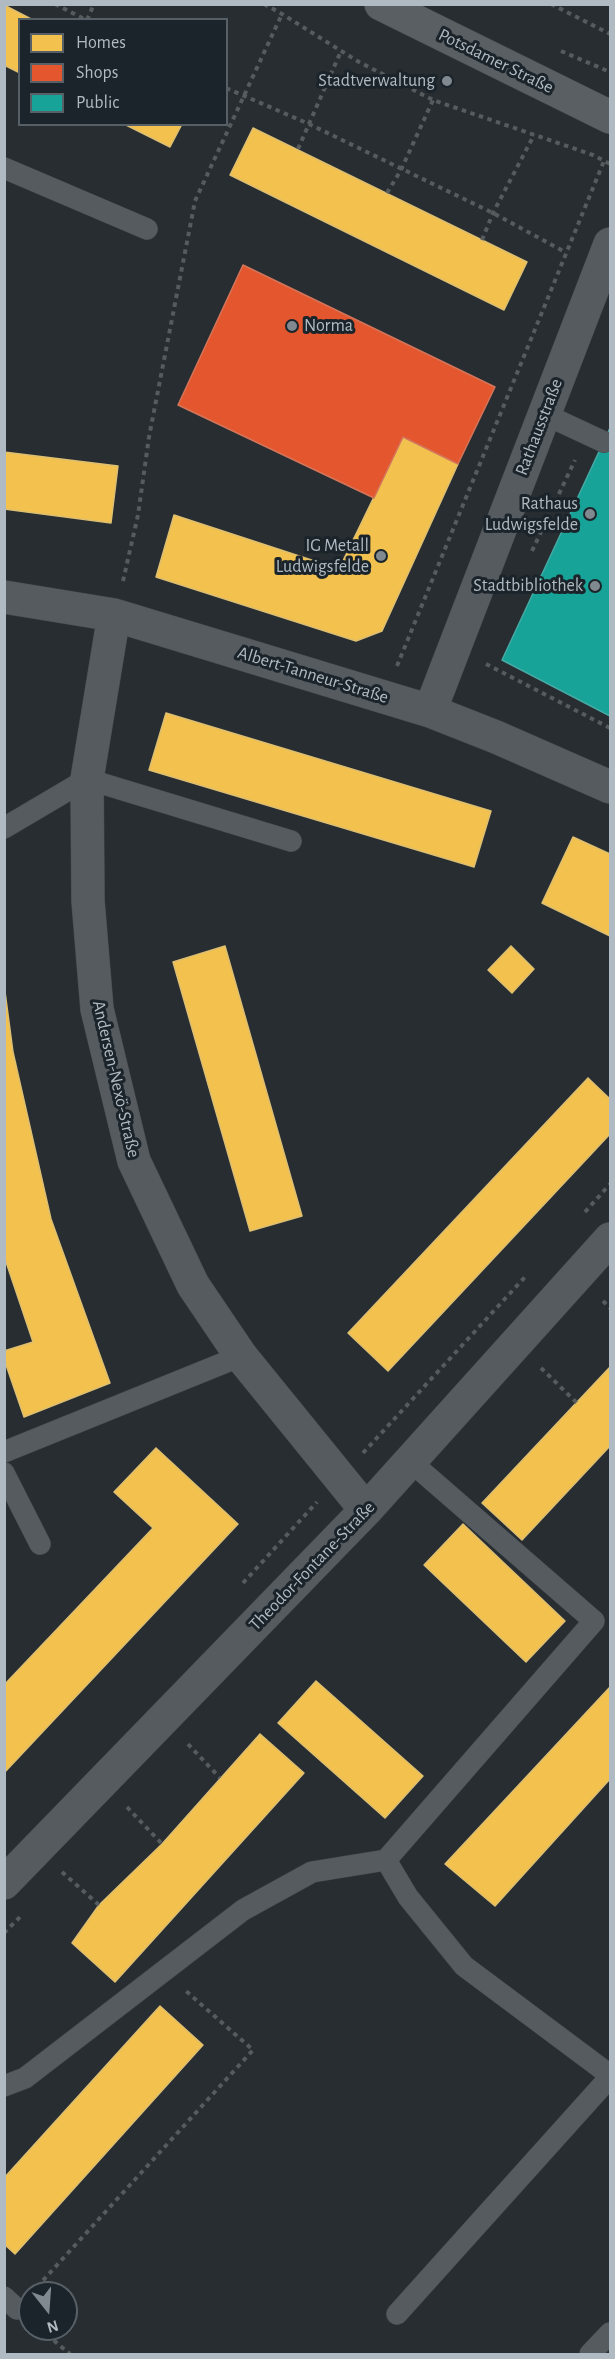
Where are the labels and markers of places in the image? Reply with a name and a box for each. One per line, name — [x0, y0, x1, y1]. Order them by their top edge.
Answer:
place label: Stadtverwaltung — [318, 70, 435, 92]
marker: Stadtverwaltung — [440, 74, 454, 88]
place label: Norma — [304, 315, 353, 337]
marker: Norma — [285, 319, 299, 333]
place label: Rathaus Ludwigsfelde — [485, 493, 578, 536]
marker: Rathaus Ludwigsfelde — [583, 507, 597, 521]
place label: IG Metall Ludwigsfelde — [276, 535, 369, 578]
marker: IG Metall Ludwigsfelde — [374, 549, 388, 563]
place label: Stadtbibliothek — [473, 575, 583, 597]
marker: Stadtbibliothek — [588, 579, 602, 593]

